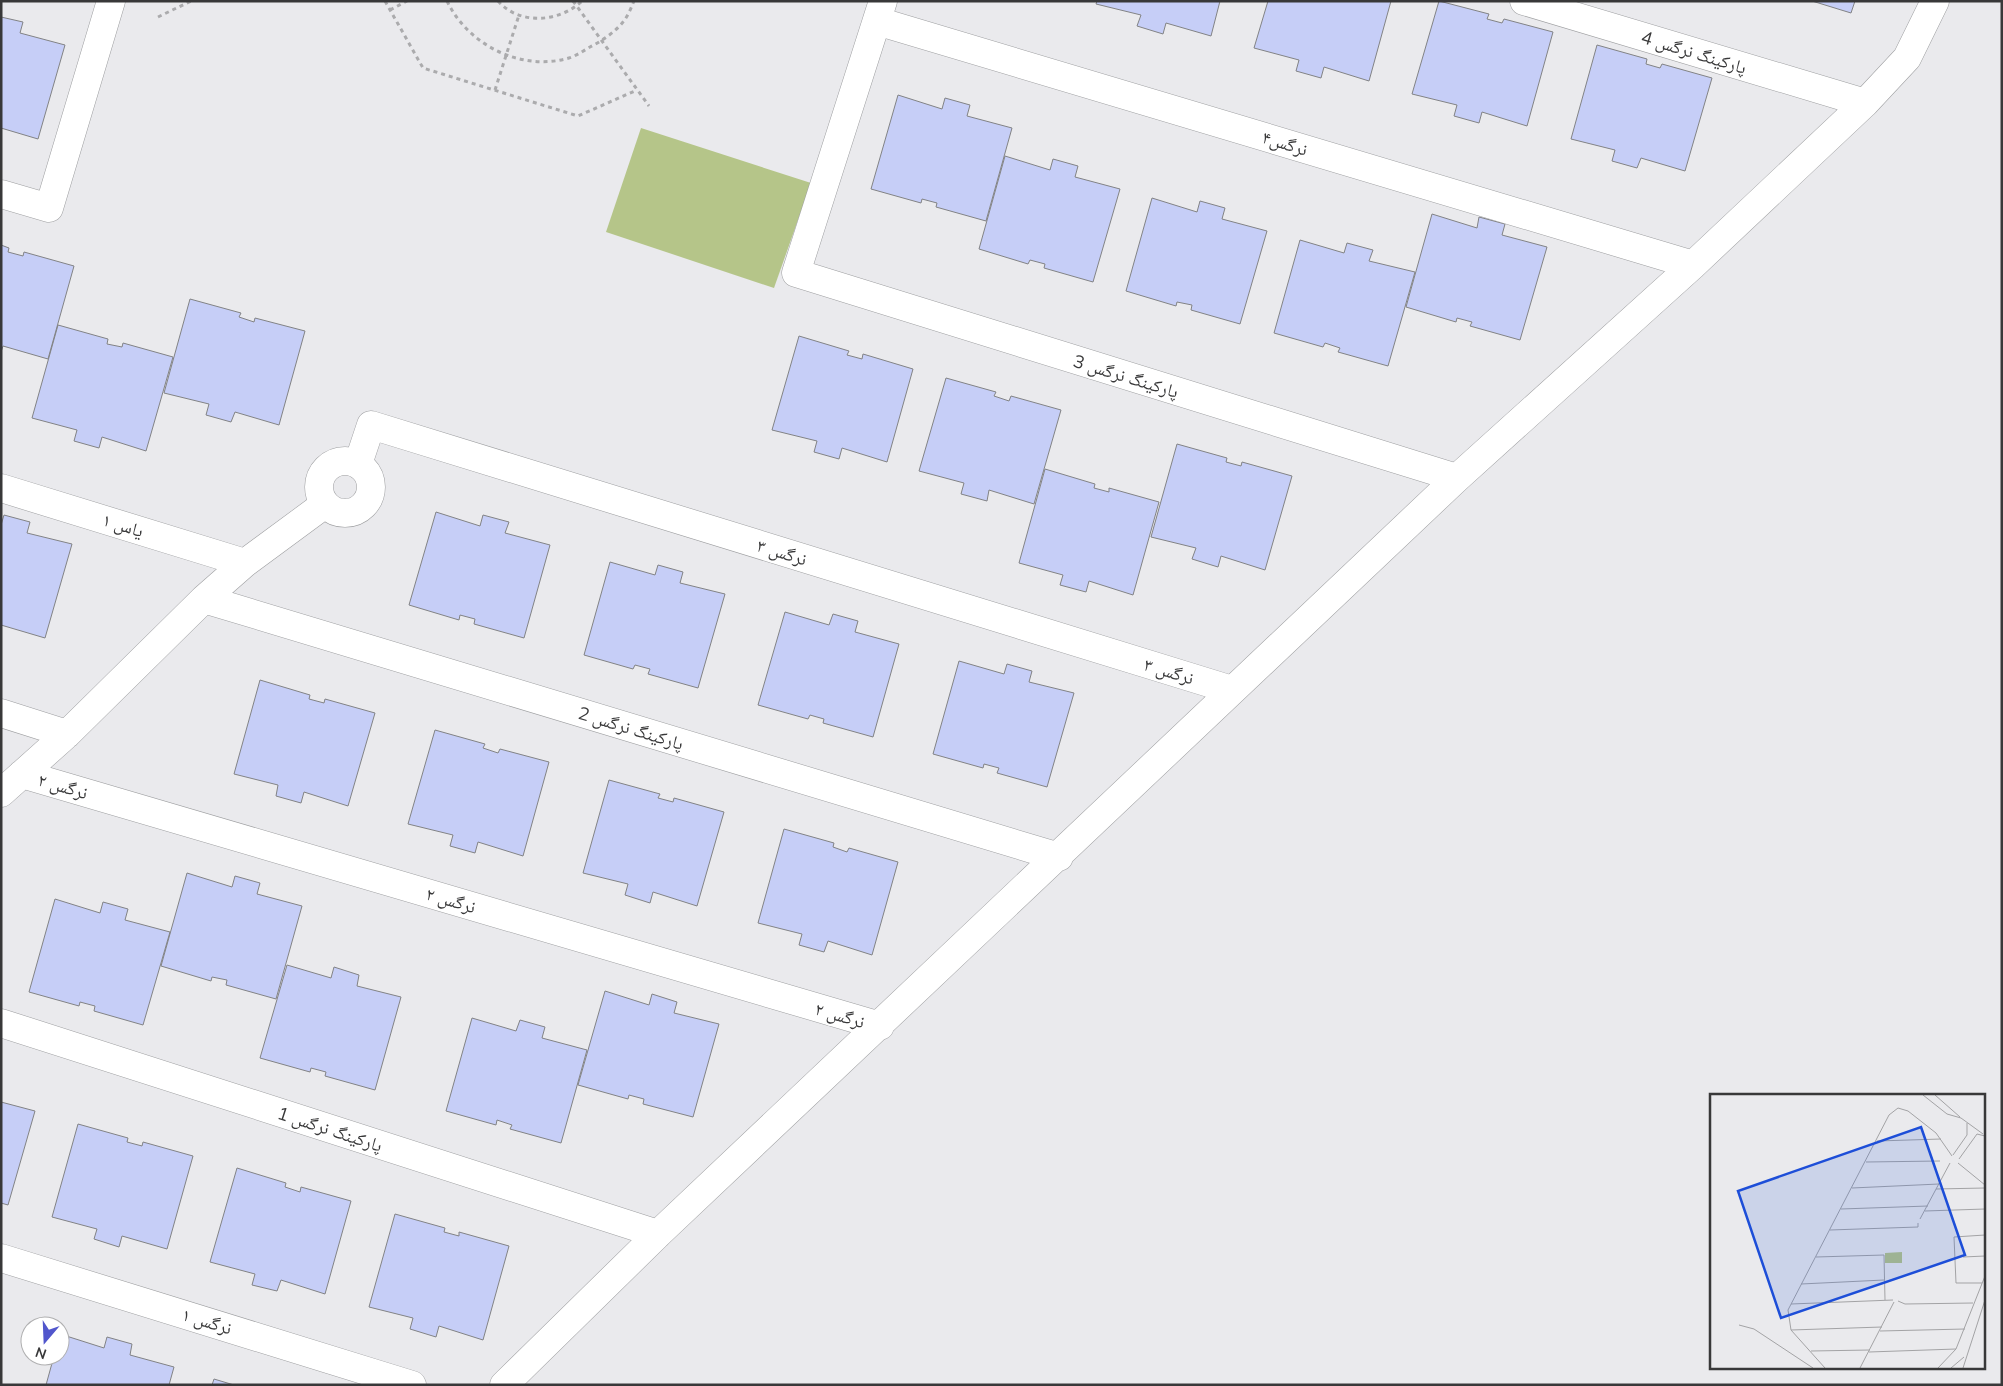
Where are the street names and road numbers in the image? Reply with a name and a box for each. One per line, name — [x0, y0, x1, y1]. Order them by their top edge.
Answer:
street label: پارکینگ نرگس 4 — [1638, 25, 1750, 79]
street label: نرگس۴ — [1260, 125, 1310, 161]
street label: پارکینگ نرگس 3 — [1070, 349, 1182, 403]
street label: یاس ۱ — [100, 508, 146, 542]
street label: نرگس ۳ — [754, 534, 810, 570]
street label: نرگس ۳ — [1141, 653, 1197, 689]
street label: پارکینگ نرگس 2 — [575, 701, 687, 755]
street label: نرگس ۲ — [35, 768, 91, 804]
street label: نرگس ۲ — [423, 882, 479, 918]
street label: نرگس ۲ — [812, 997, 868, 1033]
street label: پارکینگ نرگس 1 — [275, 1101, 385, 1157]
street label: نرگس ۱ — [179, 1303, 235, 1339]

